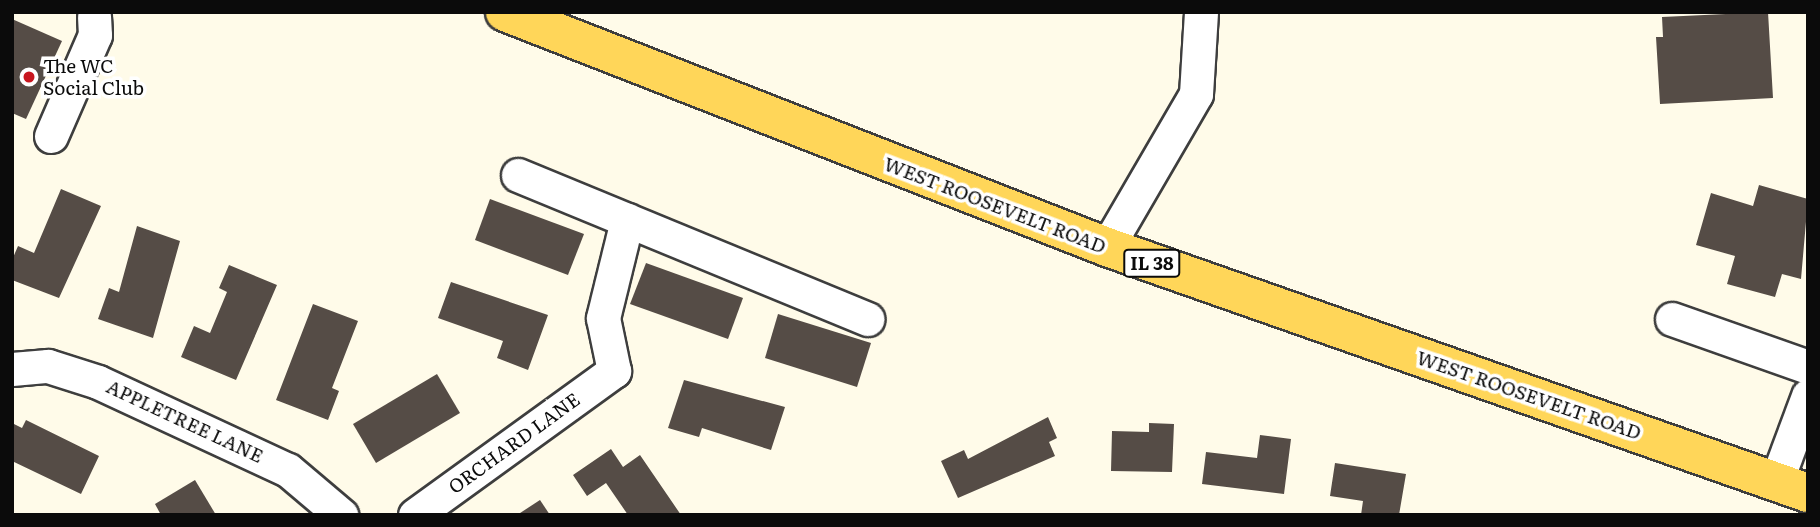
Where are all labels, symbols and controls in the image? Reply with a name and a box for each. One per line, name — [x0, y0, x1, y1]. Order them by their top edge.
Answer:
place label: The WC Social Club — [43, 55, 144, 99]
marker: The WC Social Club — [21, 69, 37, 85]
street label: WEST ROOSEVELT ROAD — [881, 152, 1109, 258]
road number: IL 38 — [1122, 248, 1182, 278]
street label: WEST ROOSEVELT ROAD — [1414, 346, 1644, 444]
street label: APPLETREE LANE — [103, 375, 267, 467]
street label: ORCHARD LANE — [444, 388, 584, 498]

